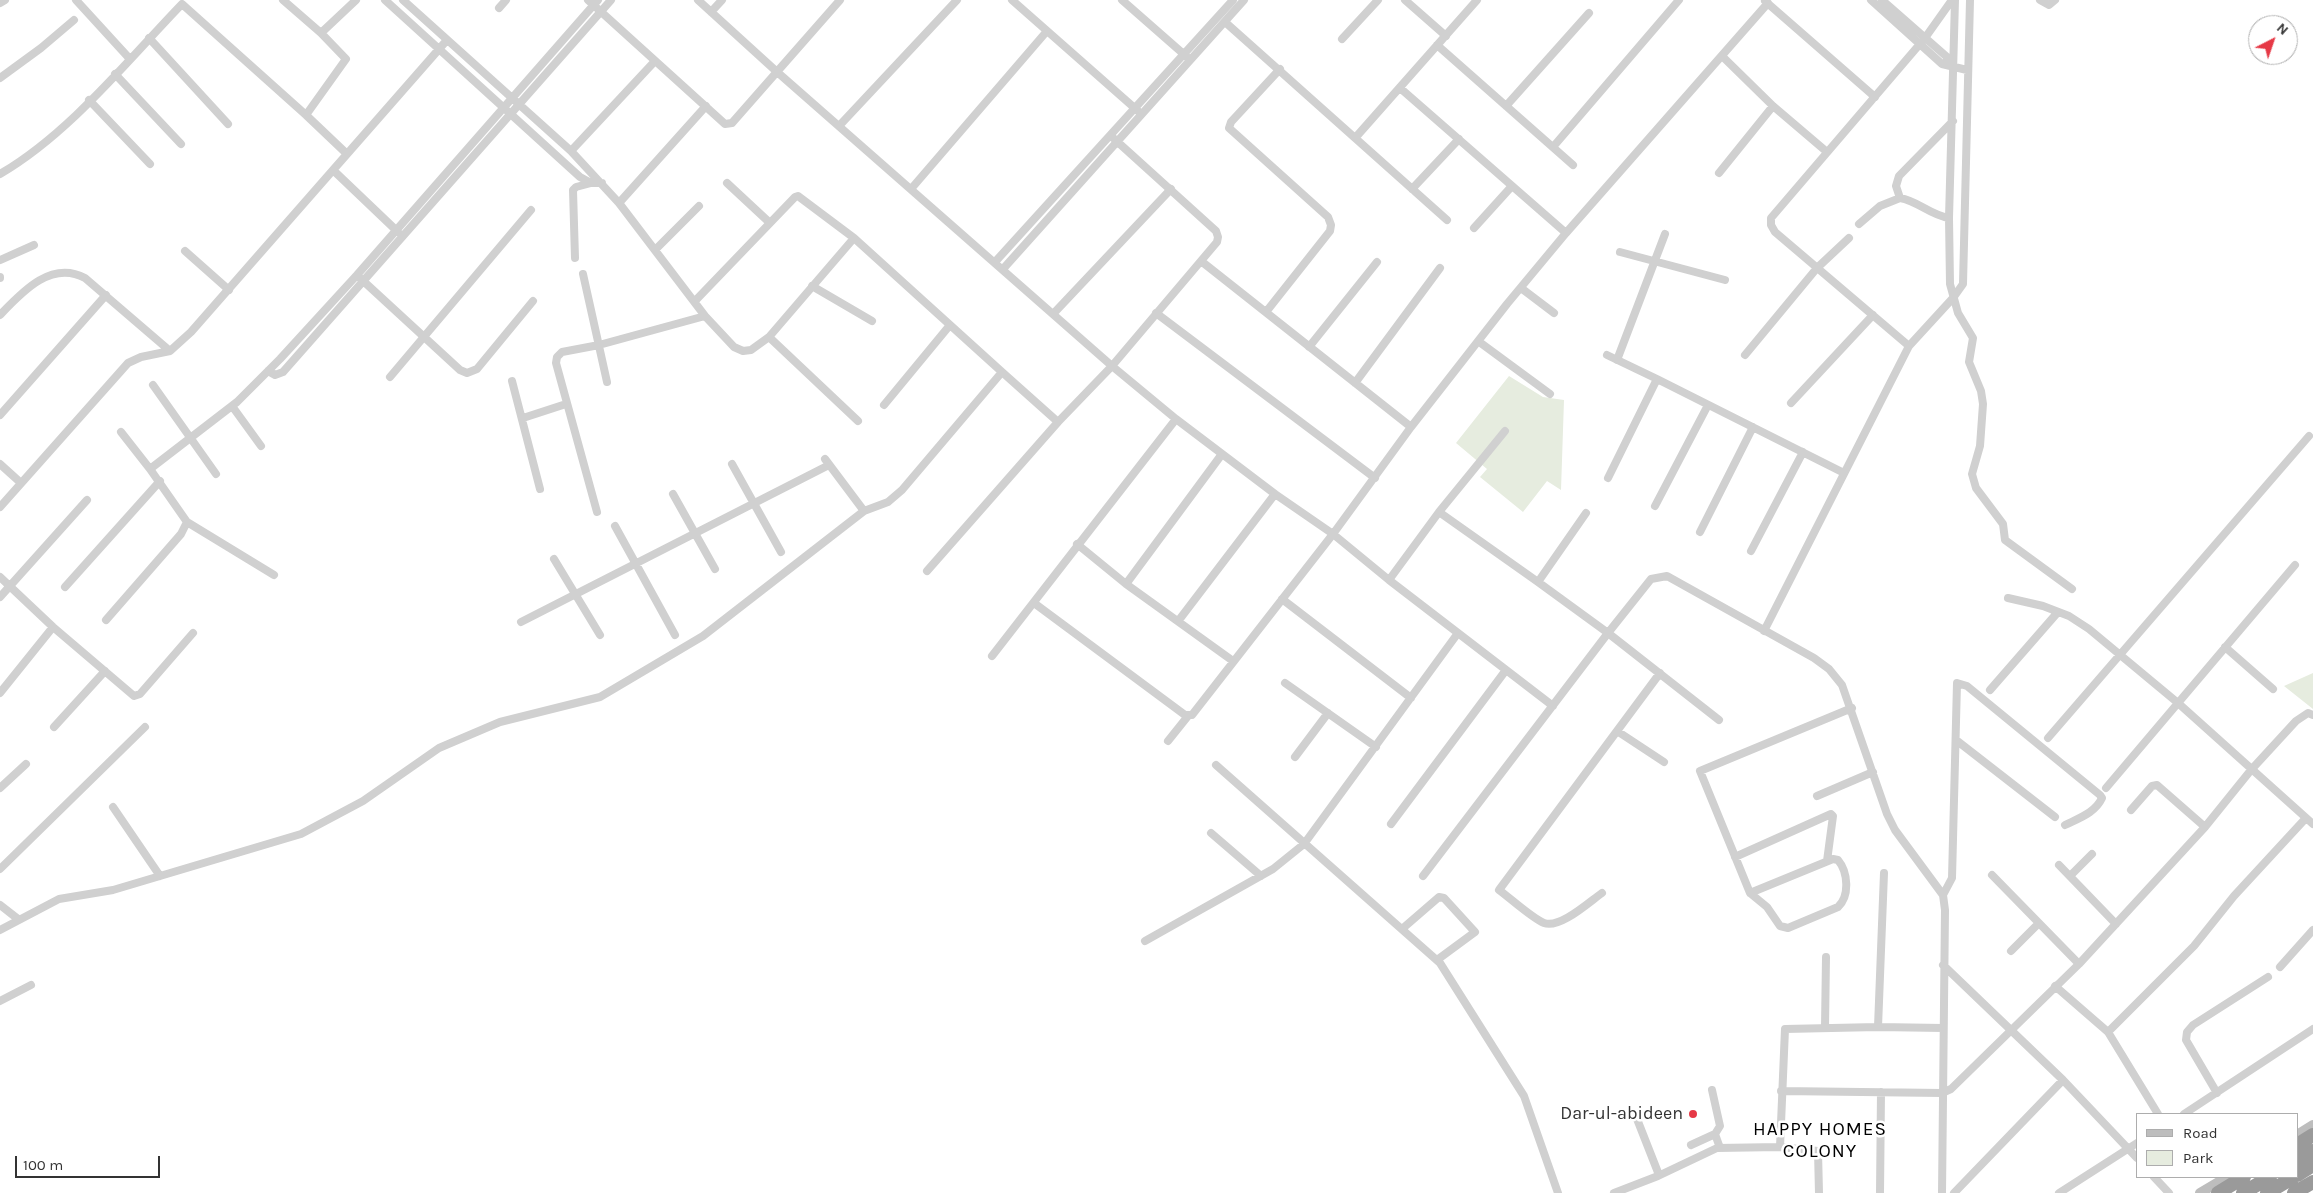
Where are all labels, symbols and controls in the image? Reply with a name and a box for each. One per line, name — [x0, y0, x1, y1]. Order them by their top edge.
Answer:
north arrow — [2248, 15, 2298, 65]
text: N — [2273, 19, 2292, 39]
place label: Dar-ul-abideen — [1560, 1103, 1683, 1125]
marker: Dar-ul-abideen — [1687, 1108, 1699, 1120]
legend — [2136, 1113, 2298, 1178]
district label: HAPPY HOMES COLONY — [1752, 1119, 1888, 1163]
text: Road — [2183, 1124, 2218, 1142]
scale bar — [18, 1146, 162, 1178]
text: Park — [2183, 1149, 2213, 1167]
text: 100 m — [23, 1156, 63, 1174]

